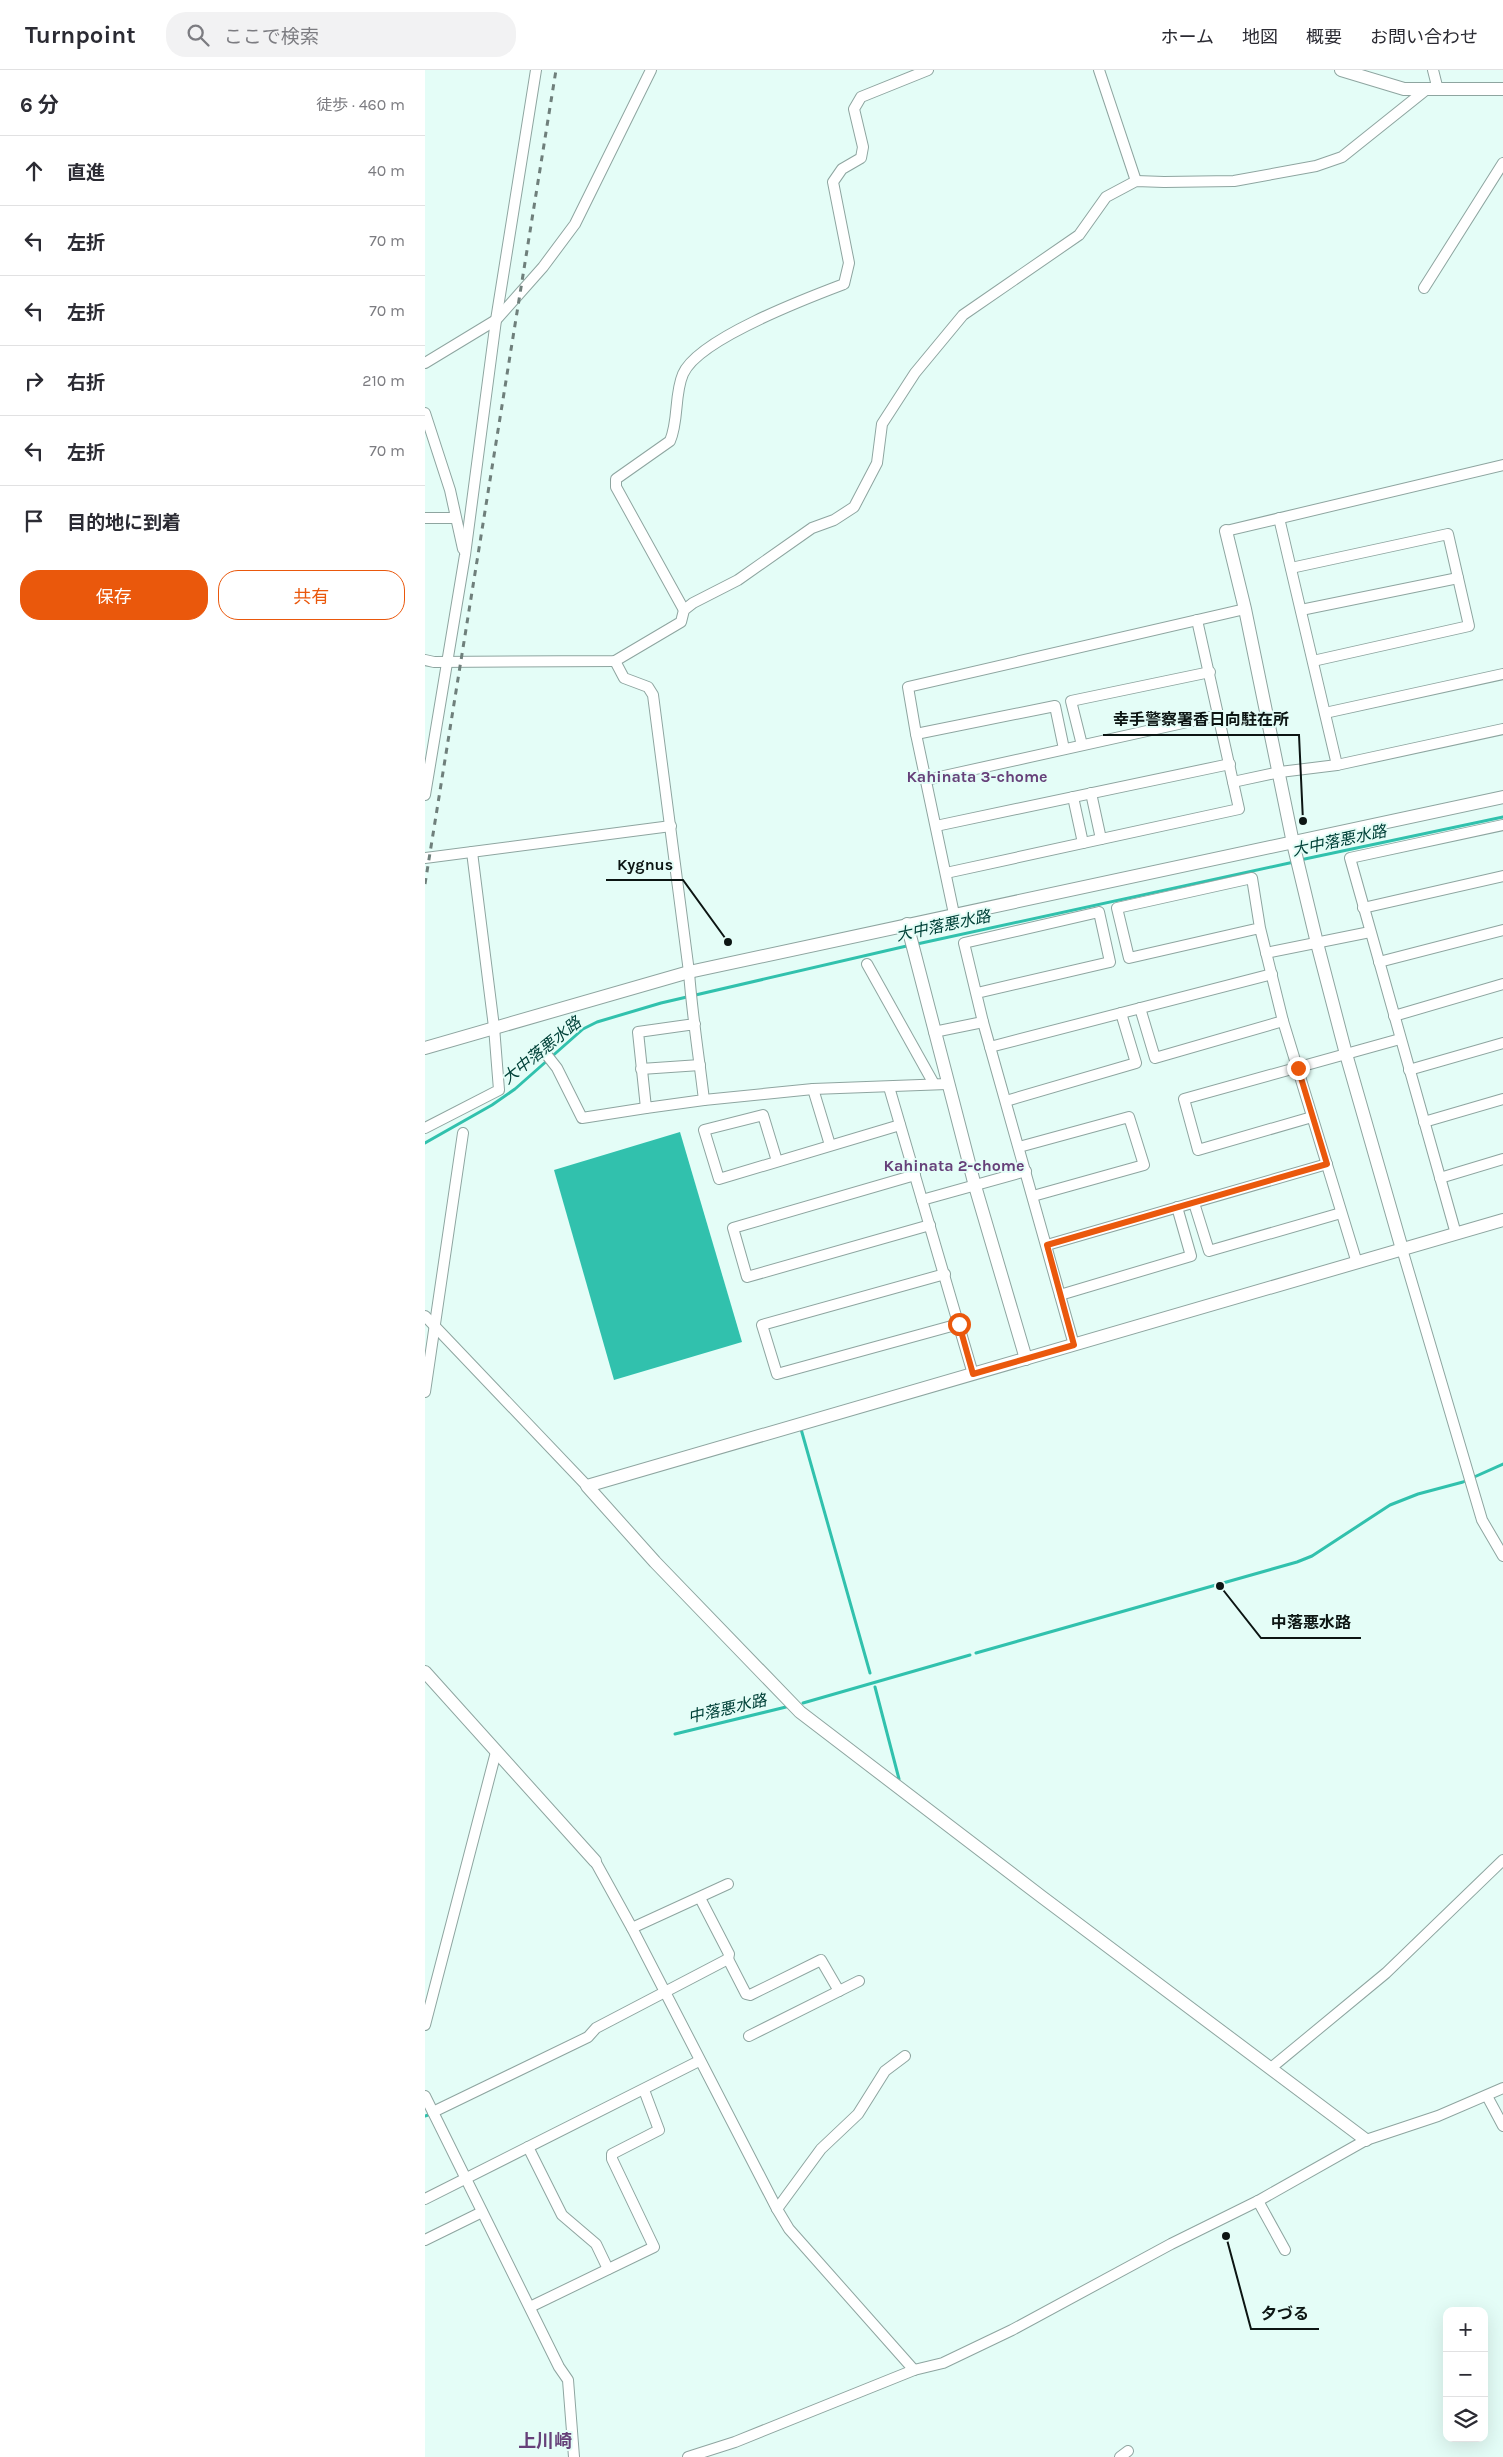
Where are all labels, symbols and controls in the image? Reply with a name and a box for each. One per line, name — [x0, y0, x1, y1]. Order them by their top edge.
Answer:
search box — [166, 12, 516, 57]
text: Turnpoint — [25, 21, 136, 49]
icon: search — [184, 21, 212, 49]
text: ここで検索 — [224, 26, 319, 48]
text: ホーム — [1161, 26, 1214, 48]
text: 地図 — [1242, 26, 1278, 48]
text: 概要 — [1306, 26, 1342, 48]
text: お問い合わせ — [1370, 26, 1478, 48]
text: 6 分 — [20, 93, 59, 117]
text: 徒歩 · 460 m — [316, 95, 405, 114]
icon: ahead — [20, 157, 48, 185]
text: 40 m — [368, 161, 405, 180]
text: 直進 — [67, 162, 105, 184]
icon: left — [20, 227, 48, 255]
text: 70 m — [369, 231, 405, 250]
text: 左折 — [67, 232, 105, 254]
icon: left — [20, 297, 48, 325]
text: 70 m — [369, 301, 405, 320]
text: 左折 — [67, 302, 105, 324]
icon: right — [20, 367, 48, 395]
text: 210 m — [362, 371, 405, 390]
text: 右折 — [67, 372, 105, 394]
icon: left — [20, 437, 48, 465]
text: 70 m — [369, 441, 405, 460]
text: 左折 — [67, 442, 105, 464]
icon: arrive — [20, 507, 48, 535]
text: 目的地に到着 — [67, 512, 181, 534]
button: 保存 — [20, 570, 208, 620]
button: 共有 — [218, 570, 405, 620]
callout: 幸手警察署香日向駐在所 — [1103, 704, 1299, 735]
text: 幸手警察署香日向駐在所 — [1113, 710, 1289, 729]
district label: Kahinata 3-chome — [906, 767, 1048, 786]
water label: 大中落悪水路 — [1290, 821, 1390, 860]
callout: Kygnus — [606, 849, 683, 880]
text: Kygnus — [617, 855, 673, 874]
water label: 大中落悪水路 — [894, 906, 994, 945]
water label: 大中落悪水路 — [498, 1012, 586, 1088]
route end — [1287, 1057, 1310, 1080]
district label: Kahinata 2-chome — [884, 1156, 1024, 1175]
route start — [948, 1313, 971, 1336]
callout: 中落悪水路 — [1261, 1607, 1361, 1638]
text: 中落悪水路 — [1271, 1613, 1351, 1632]
water label: 中落悪水路 — [686, 1690, 770, 1727]
callout: 夕づる — [1251, 2298, 1319, 2329]
text: 夕づる — [1261, 2304, 1309, 2323]
map controls — [1443, 2307, 1488, 2442]
button: + — [1443, 2307, 1488, 2352]
button: − — [1443, 2352, 1488, 2397]
button: layers — [1443, 2397, 1488, 2442]
district label: 上川崎 — [518, 2430, 572, 2452]

